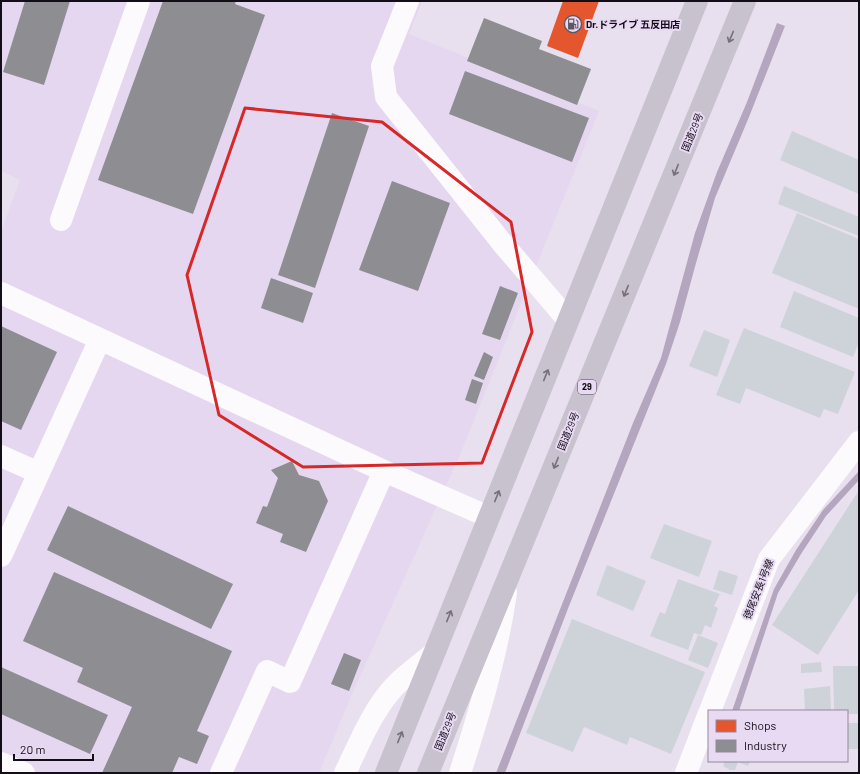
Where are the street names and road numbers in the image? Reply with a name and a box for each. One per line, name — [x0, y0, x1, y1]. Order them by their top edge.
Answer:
street label: 国道29号 — [679, 111, 705, 153]
road number: 29 — [578, 380, 596, 394]
street label: 国道29号 — [555, 410, 581, 452]
street label: 徳尾安長1号線 — [741, 557, 775, 621]
street label: 国道29号 — [432, 710, 458, 752]

